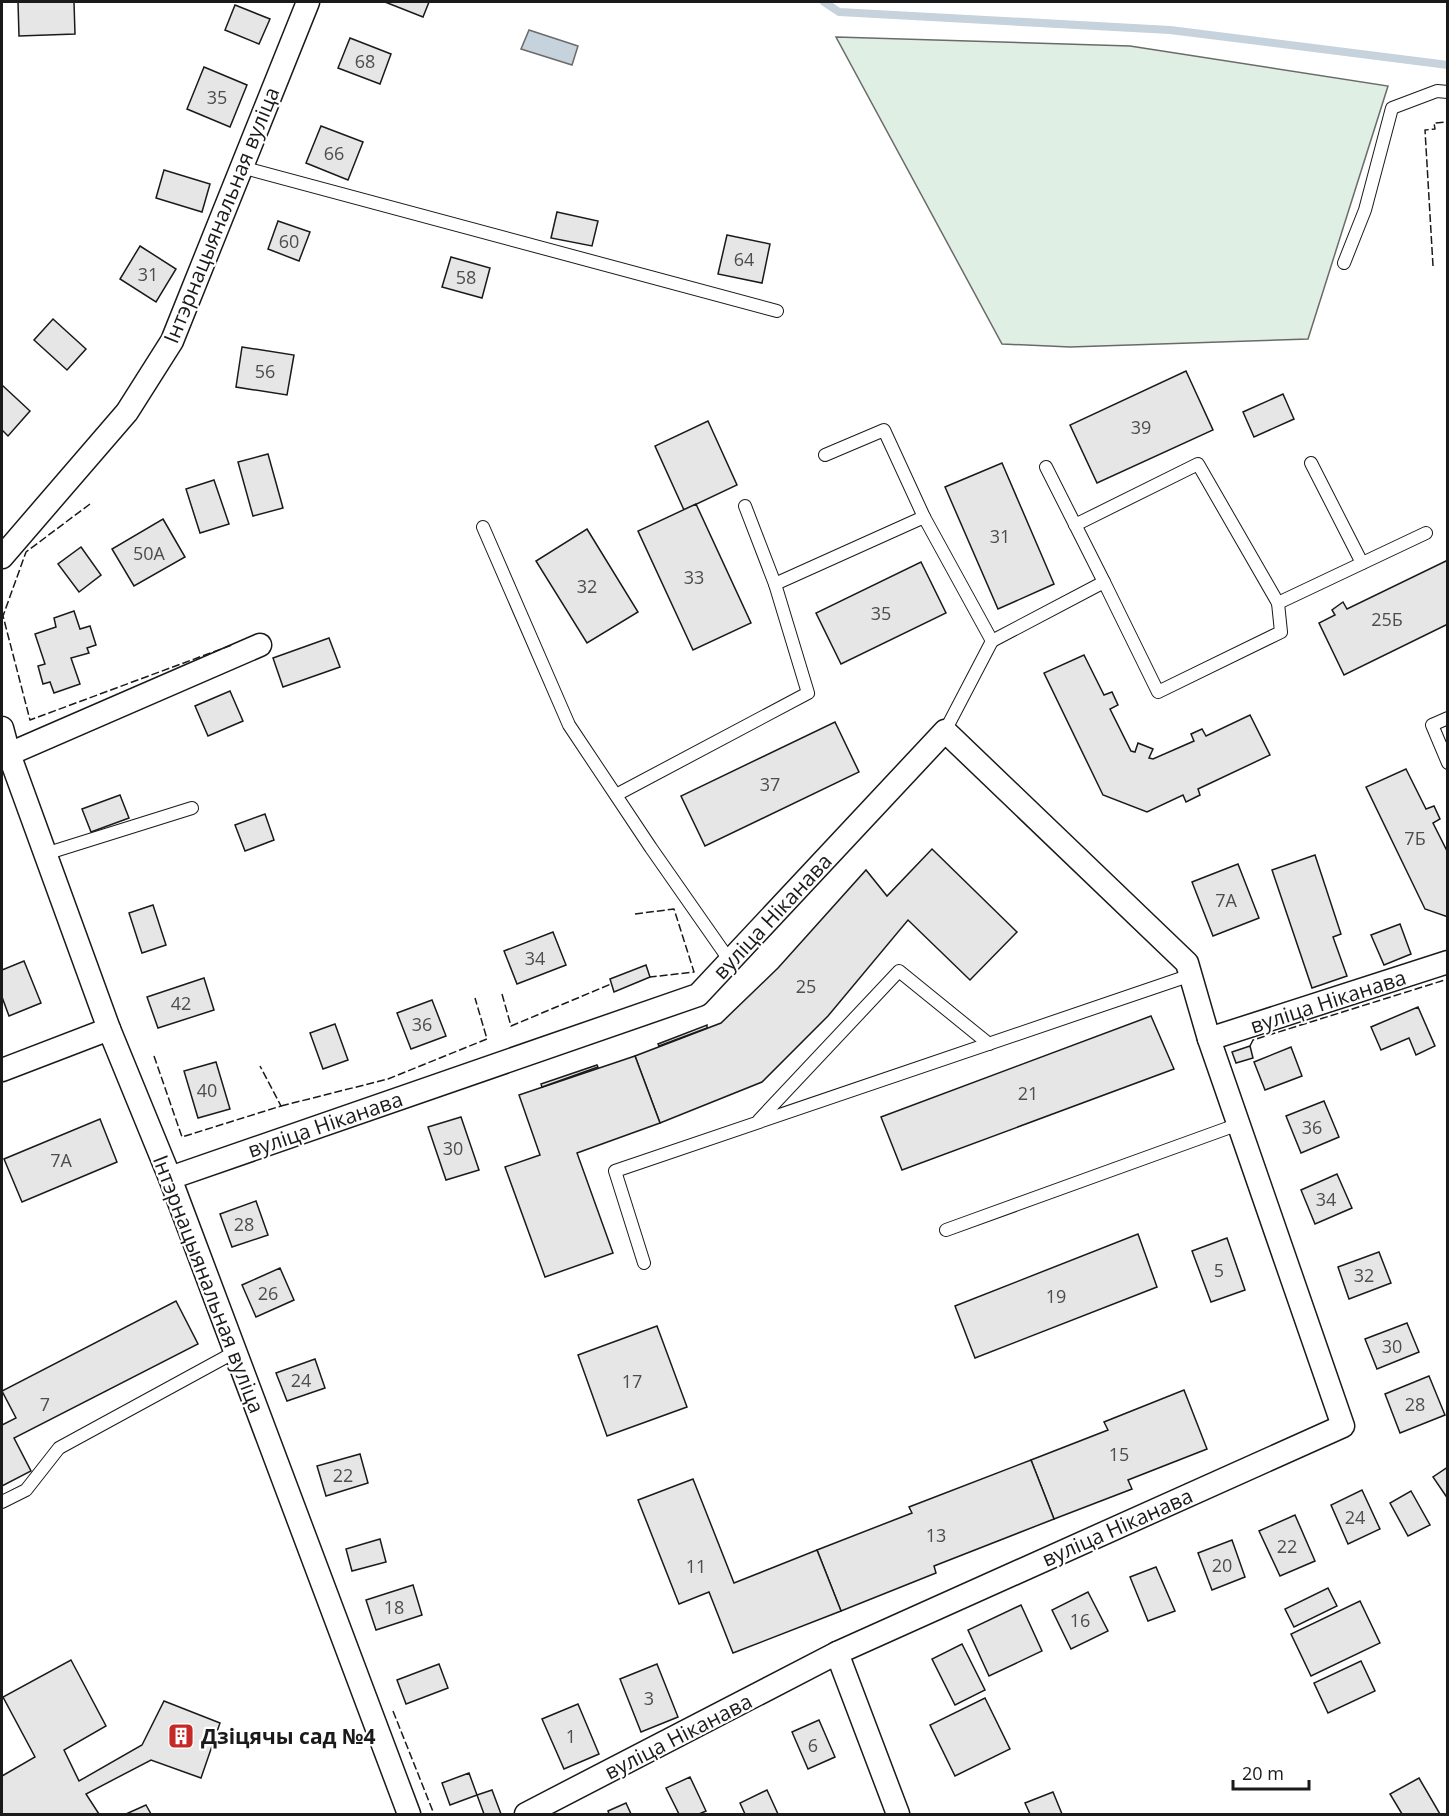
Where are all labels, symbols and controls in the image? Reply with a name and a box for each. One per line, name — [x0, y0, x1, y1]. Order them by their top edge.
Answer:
house number: 68 — [355, 49, 375, 73]
street label: Інтэрнацыянальная вуліца — [157, 83, 285, 347]
house number: 35 — [207, 85, 227, 109]
house number: 66 — [324, 141, 344, 165]
house number: 60 — [279, 229, 299, 253]
house number: 64 — [734, 247, 754, 271]
house number: 31 — [138, 262, 158, 286]
house number: 58 — [456, 265, 476, 289]
house number: 56 — [255, 359, 275, 383]
house number: 39 — [1131, 415, 1151, 439]
house number: 31 — [990, 524, 1010, 548]
house number: 50А — [133, 541, 166, 565]
house number: 33 — [684, 565, 704, 589]
house number: 32 — [577, 574, 597, 598]
house number: 35 — [871, 601, 891, 625]
house number: 25Б — [1371, 607, 1403, 631]
house number: 37 — [760, 772, 780, 796]
house number: 7Б — [1404, 826, 1426, 850]
street label: вуліца Ніканава — [706, 847, 838, 985]
house number: 7А — [1215, 888, 1237, 912]
house number: 34 — [525, 946, 545, 970]
street label: вуліца Ніканава — [1247, 963, 1409, 1039]
house number: 25 — [796, 974, 816, 998]
house number: 42 — [171, 991, 191, 1015]
house number: 36 — [412, 1012, 432, 1036]
house number: 40 — [197, 1078, 217, 1102]
house number: 21 — [1018, 1081, 1038, 1105]
street label: вуліца Ніканава — [244, 1084, 406, 1164]
house number: 36 — [1302, 1115, 1322, 1139]
house number: 30 — [443, 1136, 463, 1160]
house number: 7А — [50, 1148, 72, 1172]
street label: Інтэрнацыянальная вуліца — [147, 1151, 271, 1417]
house number: 34 — [1316, 1187, 1336, 1211]
house number: 28 — [234, 1212, 254, 1236]
house number: 5 — [1214, 1258, 1224, 1282]
house number: 32 — [1354, 1263, 1374, 1287]
house number: 26 — [258, 1281, 278, 1305]
house number: 19 — [1046, 1284, 1066, 1308]
house number: 30 — [1382, 1334, 1402, 1358]
house number: 24 — [291, 1368, 311, 1392]
house number: 17 — [622, 1369, 642, 1393]
house number: 7 — [40, 1392, 50, 1416]
house number: 28 — [1405, 1392, 1425, 1416]
house number: 15 — [1109, 1442, 1129, 1466]
house number: 22 — [333, 1463, 353, 1487]
street label: вуліца Ніканава — [1037, 1481, 1197, 1573]
house number: 24 — [1345, 1505, 1365, 1529]
house number: 13 — [926, 1523, 946, 1547]
house number: 22 — [1277, 1534, 1297, 1558]
house number: 20 — [1212, 1553, 1232, 1577]
house number: 11 — [686, 1554, 706, 1578]
house number: 18 — [384, 1595, 404, 1619]
house number: 16 — [1070, 1608, 1090, 1632]
house number: 3 — [644, 1686, 654, 1710]
street label: вуліца Ніканава — [599, 1687, 757, 1785]
building icon: Дзіцячы сад №4 — [166, 1721, 196, 1751]
place label: Дзіцячы сад №4 — [201, 1722, 376, 1750]
house number: 1 — [566, 1724, 576, 1748]
house number: 6 — [808, 1733, 818, 1757]
scale bar — [1233, 1753, 1310, 1791]
text: 20 m — [1242, 1761, 1284, 1785]

